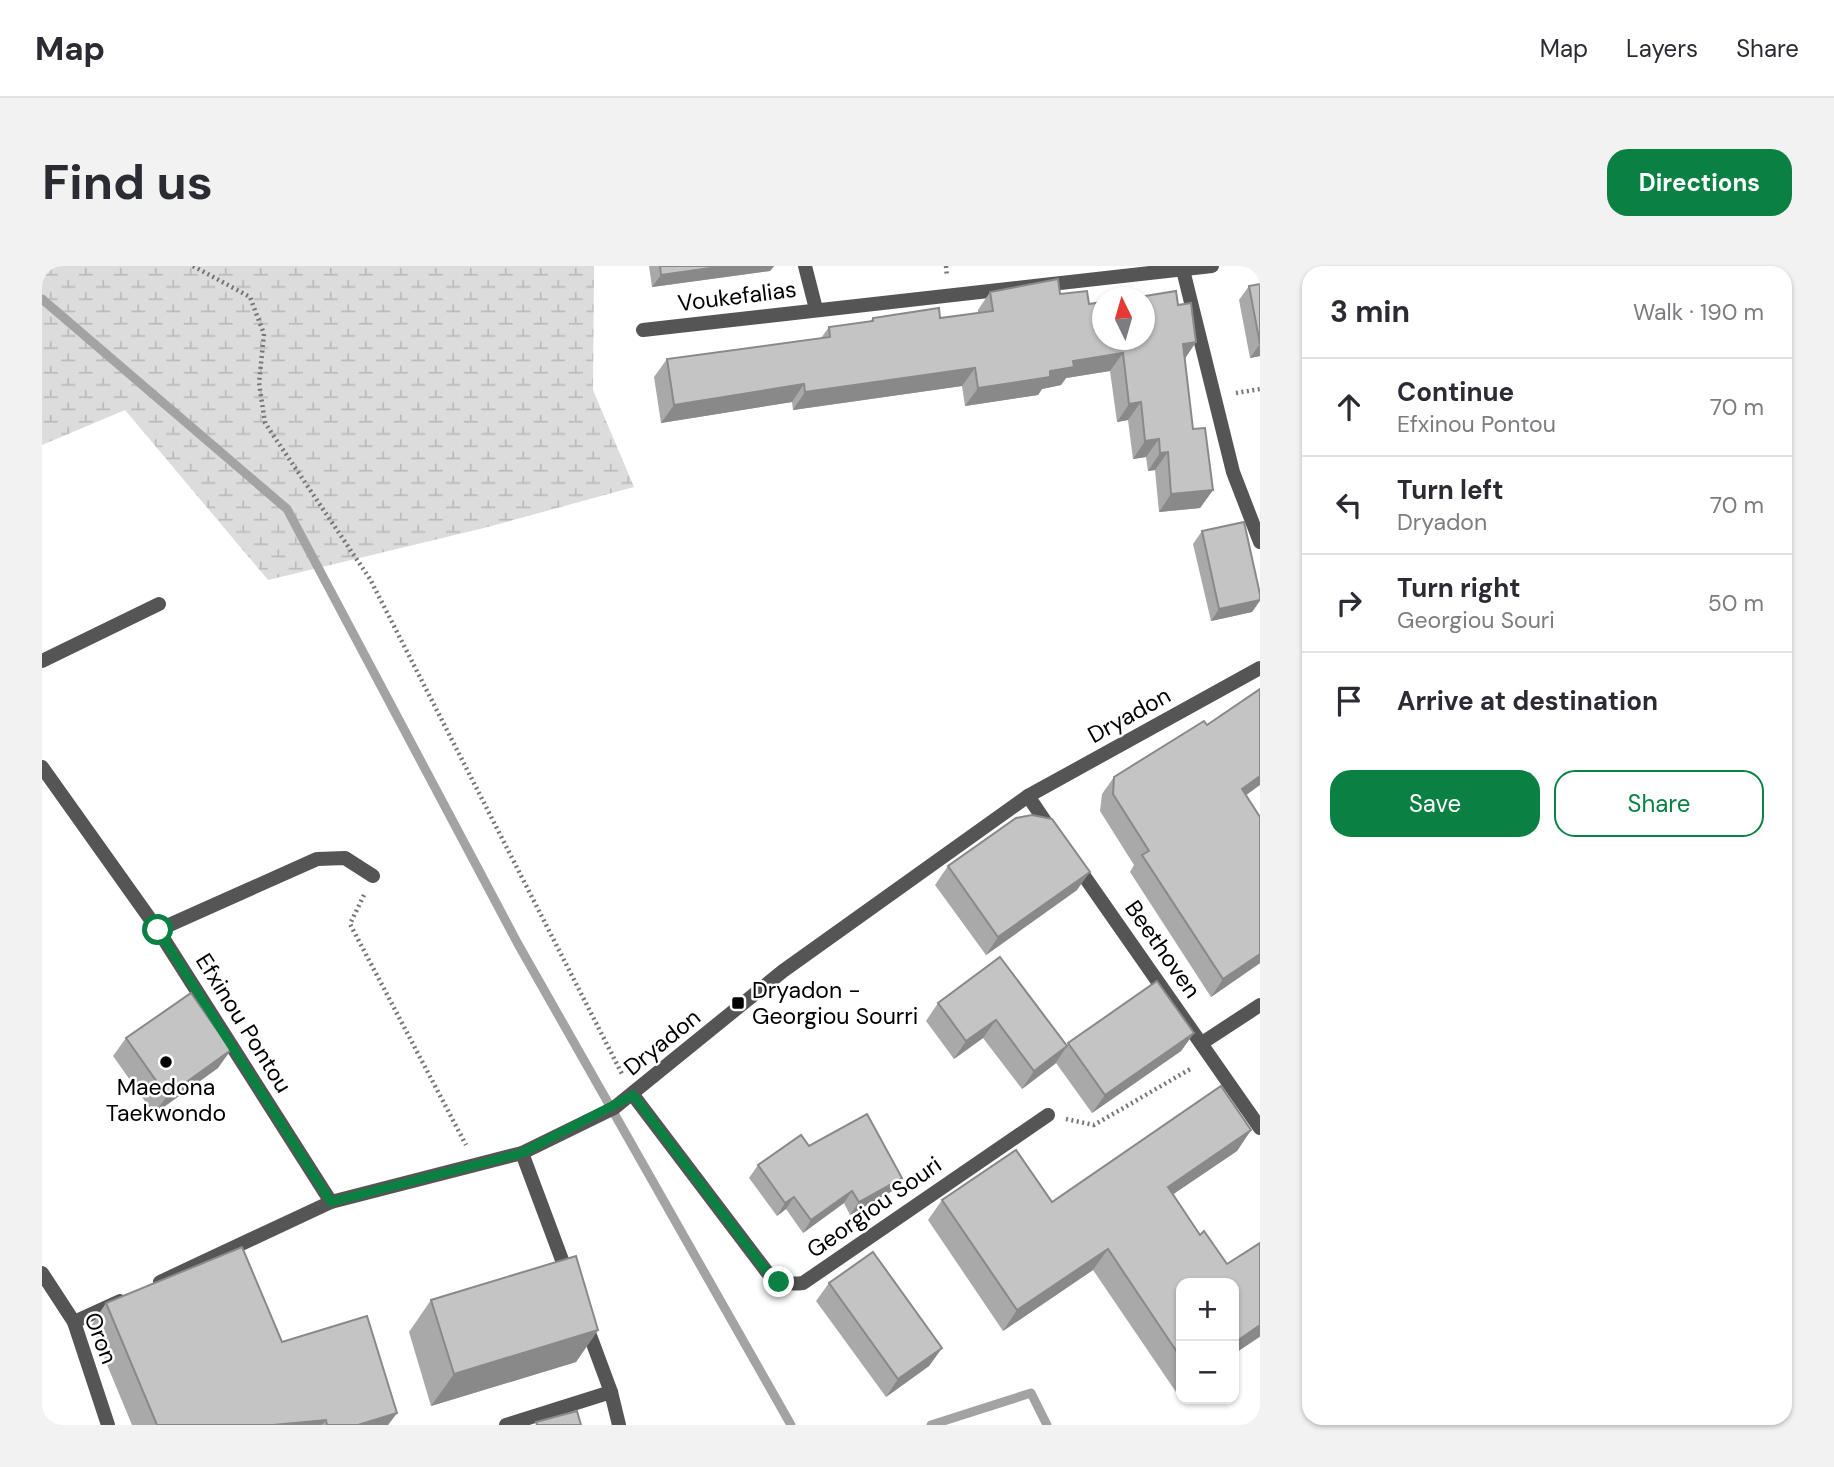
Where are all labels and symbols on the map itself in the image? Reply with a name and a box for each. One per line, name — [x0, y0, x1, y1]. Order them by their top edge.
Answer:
street label: Voukefalias — [676, 274, 798, 318]
north arrow — [1092, 287, 1155, 350]
street label: Dryadon — [1082, 680, 1176, 750]
street label: Beethoven — [1118, 894, 1208, 1004]
route start — [142, 914, 173, 945]
street label: Efxinou Pontou — [189, 948, 299, 1098]
place label: Dryadon - Georgiou Sourri — [752, 975, 918, 1031]
marker: Dryadon - Georgiou Sourri — [730, 995, 746, 1011]
street label: Dryadon — [618, 1002, 706, 1082]
marker: Maedona Taekwondo — [158, 1054, 174, 1070]
place label: Maedona Taekwondo — [106, 1072, 226, 1128]
street label: Georgiou Souri — [801, 1149, 947, 1265]
route end — [763, 1266, 794, 1297]
street label: Oron — [78, 1308, 124, 1368]

